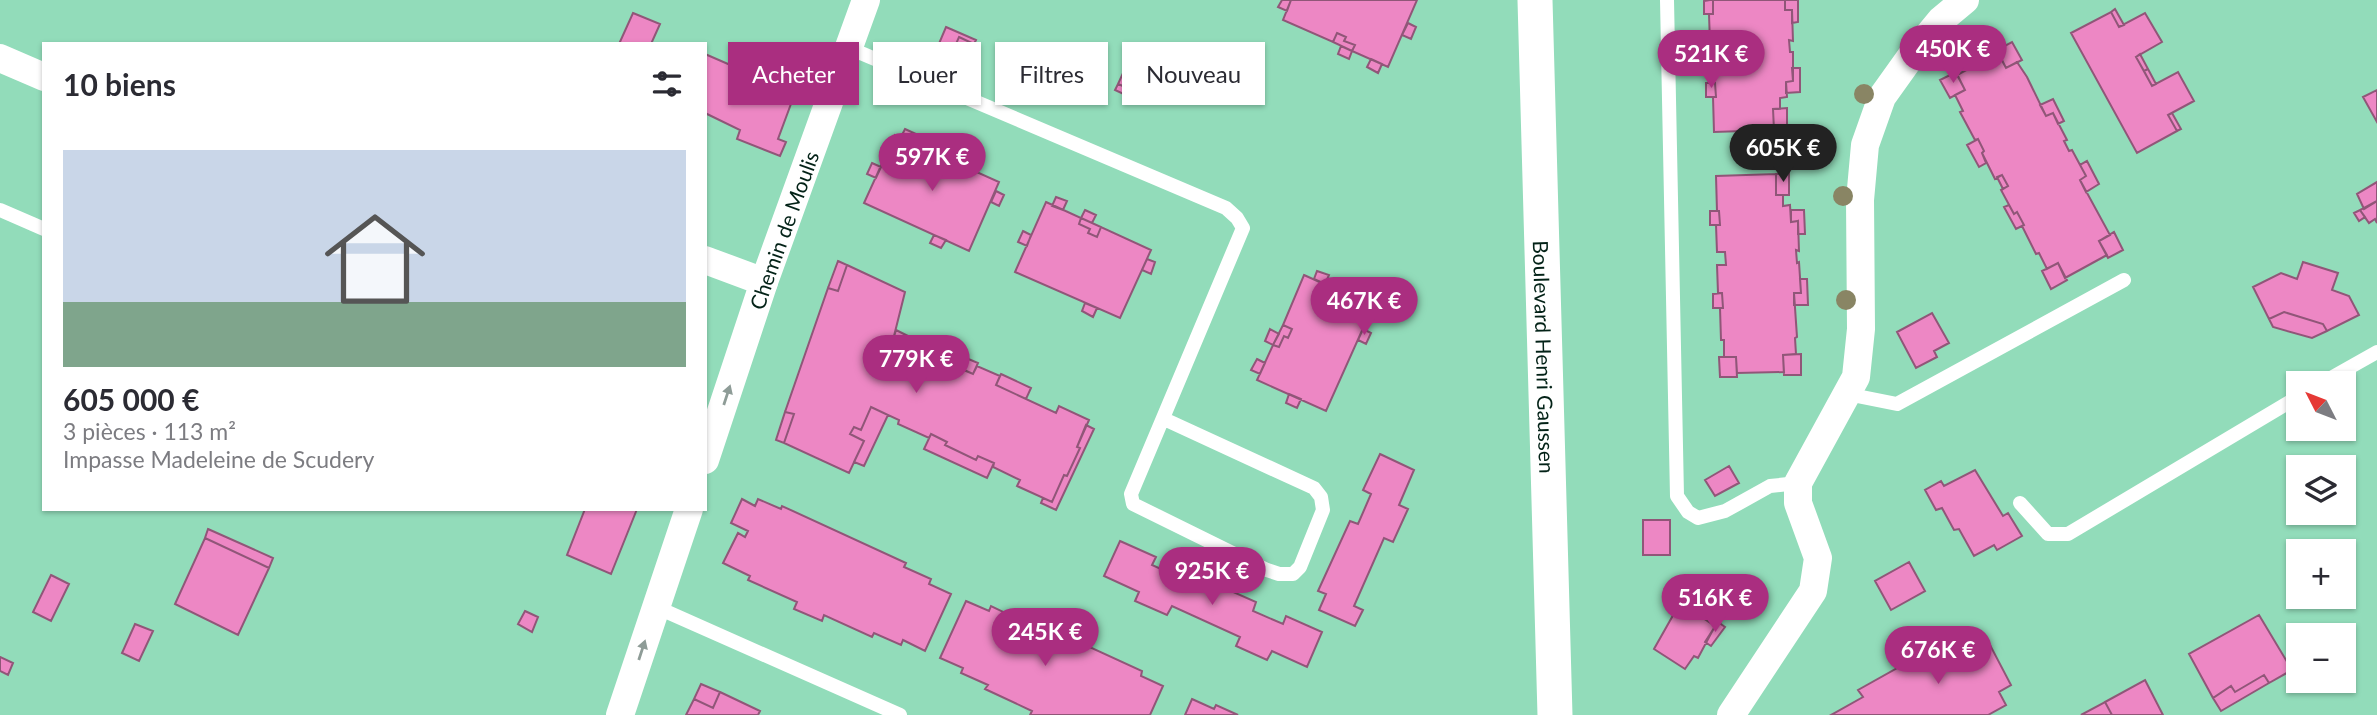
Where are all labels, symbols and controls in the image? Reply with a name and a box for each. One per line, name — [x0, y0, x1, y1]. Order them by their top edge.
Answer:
pin: 450K € — [1896, 25, 2010, 85]
pin: 521K € — [1654, 31, 1768, 90]
text: 450K € — [1916, 34, 1990, 62]
text: 521K € — [1674, 39, 1748, 67]
chip: Acheter — [728, 42, 859, 105]
chip: Louer — [873, 42, 981, 105]
chip: Filtres — [995, 42, 1108, 105]
chip: Nouveau — [1122, 42, 1265, 105]
icon: filters — [648, 65, 686, 103]
text: 10 biens — [63, 66, 176, 102]
pin: 605K € — [1726, 124, 1840, 184]
text: 605K € — [1746, 133, 1820, 161]
pin: 597K € — [875, 134, 989, 193]
text: 597K € — [895, 142, 969, 170]
street label: Chemin de Moulis — [743, 147, 823, 312]
icon: home — [312, 196, 438, 322]
street label: Boulevard Henri Gaussen — [1529, 240, 1561, 474]
pin: 467K € — [1307, 278, 1421, 337]
text: 467K € — [1327, 286, 1401, 314]
pin: 779K € — [859, 336, 973, 395]
text: 779K € — [879, 344, 953, 372]
north arrow — [2286, 371, 2356, 441]
map controls — [2286, 371, 2356, 693]
text: 605 000 € — [63, 381, 199, 417]
one-way arrow — [722, 384, 733, 405]
text: 3 pièces · 113 m² — [63, 417, 236, 445]
text: Impasse Madeleine de Scudery — [63, 445, 374, 473]
button: layers — [2286, 455, 2356, 525]
button: + — [2286, 539, 2356, 609]
pin: 925K € — [1155, 548, 1269, 607]
text: 925K € — [1175, 556, 1249, 584]
pin: 516K € — [1658, 574, 1772, 634]
text: 516K € — [1678, 583, 1752, 611]
pin: 245K € — [988, 608, 1102, 668]
text: 245K € — [1008, 617, 1082, 645]
button: − — [2286, 623, 2356, 693]
pin: 676K € — [1881, 626, 1995, 686]
text: 676K € — [1901, 635, 1975, 663]
one-way arrow — [637, 640, 648, 661]

